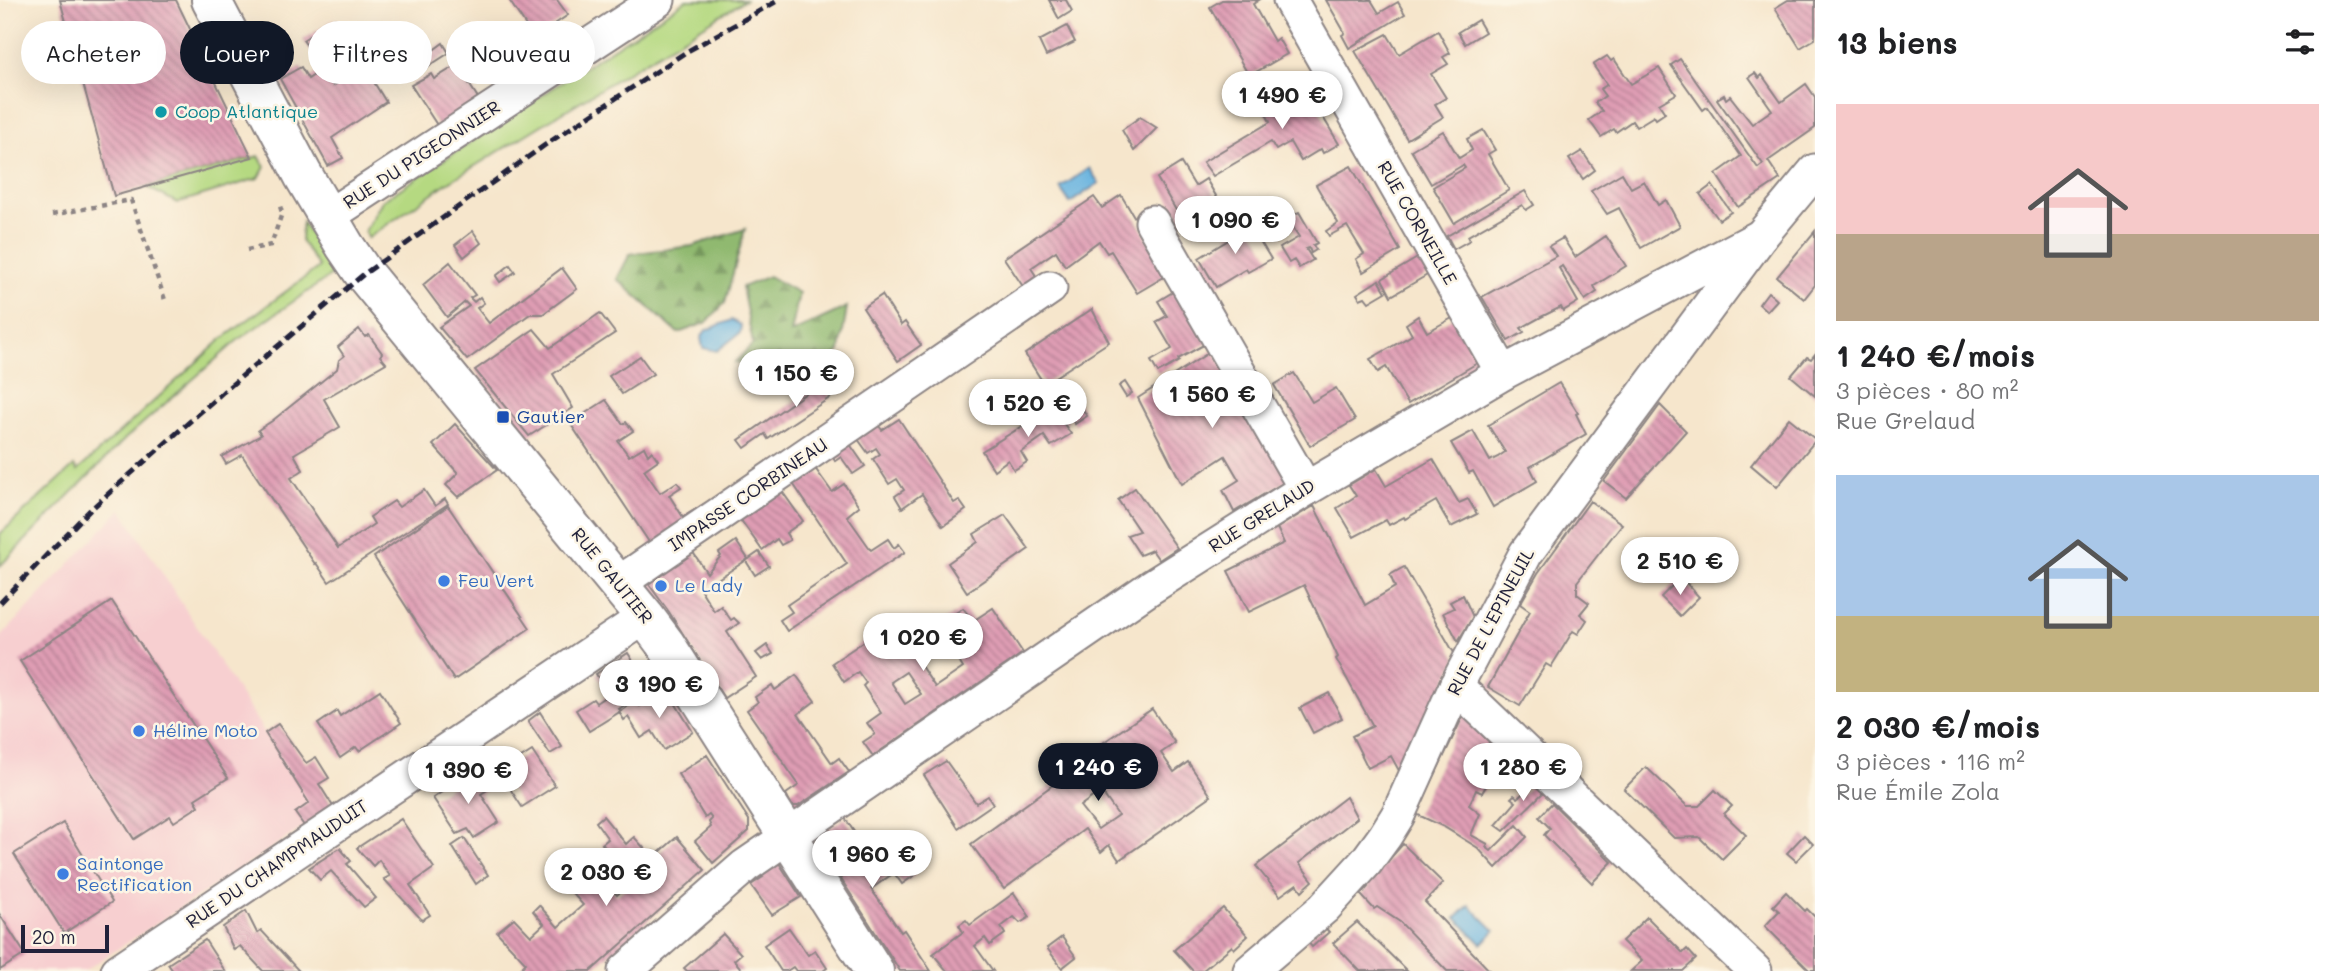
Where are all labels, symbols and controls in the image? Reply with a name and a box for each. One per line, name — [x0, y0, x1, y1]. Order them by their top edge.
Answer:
chip: Acheter — [21, 21, 166, 84]
chip: Louer — [180, 21, 294, 84]
chip: Filtres — [308, 21, 432, 84]
chip: Nouveau — [446, 21, 595, 84]
text: 13 biens — [1836, 22, 1958, 62]
icon: filters — [2281, 23, 2319, 61]
pin: 1 490 € — [1217, 72, 1347, 131]
text: 1 490 € — [1238, 79, 1326, 109]
street label: RUE DU PIGEONNIER — [338, 94, 505, 214]
place label: Coop Atlantique — [175, 99, 318, 123]
marker: Coop Atlantique — [153, 104, 169, 120]
icon: home — [2015, 150, 2141, 276]
street label: RUE CORNEILLE — [1373, 156, 1463, 289]
pin: 1 090 € — [1170, 196, 1300, 256]
text: 1 090 € — [1191, 204, 1279, 234]
text: 1 240 €/mois — [1836, 335, 2035, 375]
pin: 1 150 € — [731, 350, 861, 409]
text: 1 150 € — [754, 357, 838, 387]
pin: 1 560 € — [1147, 370, 1277, 430]
text: 3 pièces · 80 m² — [1836, 375, 2018, 405]
text: 1 560 € — [1168, 378, 1256, 408]
pin: 1 520 € — [963, 380, 1093, 439]
text: 1 520 € — [985, 387, 1071, 417]
place label: Gautier — [517, 404, 585, 428]
text: Rue Grelaud — [1836, 405, 1975, 435]
marker: Gautier — [495, 409, 511, 425]
street label: IMPASSE CORBINEAU — [663, 432, 831, 556]
street label: RUE GRELAUD — [1204, 473, 1319, 557]
icon: home — [2015, 521, 2141, 647]
street label: RUE GAUTIER — [567, 522, 659, 628]
pin: 2 510 € — [1615, 538, 1745, 597]
street label: RUE DE L'EPINEUIL — [1441, 543, 1539, 699]
text: 2 510 € — [1637, 545, 1723, 575]
place label: Feu Vert — [458, 568, 534, 592]
marker: Feu Vert — [436, 573, 452, 589]
place label: Le Lady — [675, 573, 743, 597]
marker: Le Lady — [653, 578, 669, 594]
pin: 1 020 € — [858, 614, 988, 673]
text: 1 020 € — [879, 621, 967, 651]
pin: 3 190 € — [594, 660, 724, 720]
text: 3 190 € — [615, 668, 703, 698]
text: 2 030 €/mois — [1836, 706, 2040, 746]
place label: Héline Moto — [153, 718, 258, 742]
marker: Héline Moto — [131, 723, 147, 739]
pin: 1 240 € — [1033, 744, 1163, 803]
pin: 1 280 € — [1458, 744, 1588, 803]
pin: 1 390 € — [403, 746, 533, 806]
text: 3 pièces · 116 m² — [1836, 746, 2025, 776]
text: 1 240 € — [1054, 751, 1142, 781]
text: 1 280 € — [1479, 751, 1567, 781]
text: 1 390 € — [424, 754, 512, 784]
text: Rue Émile Zola — [1836, 776, 2000, 806]
street label: RUE DU CHAMPMAUDUIT — [181, 793, 372, 933]
pin: 1 960 € — [807, 830, 937, 890]
text: 1 960 € — [828, 838, 916, 868]
pin: 2 030 € — [541, 848, 671, 908]
place label: Saintonge Rectification — [77, 851, 192, 896]
text: 2 030 € — [560, 856, 652, 886]
marker: Saintonge Rectification — [55, 866, 71, 882]
scale bar — [21, 922, 108, 954]
text: 20 m — [32, 924, 76, 949]

